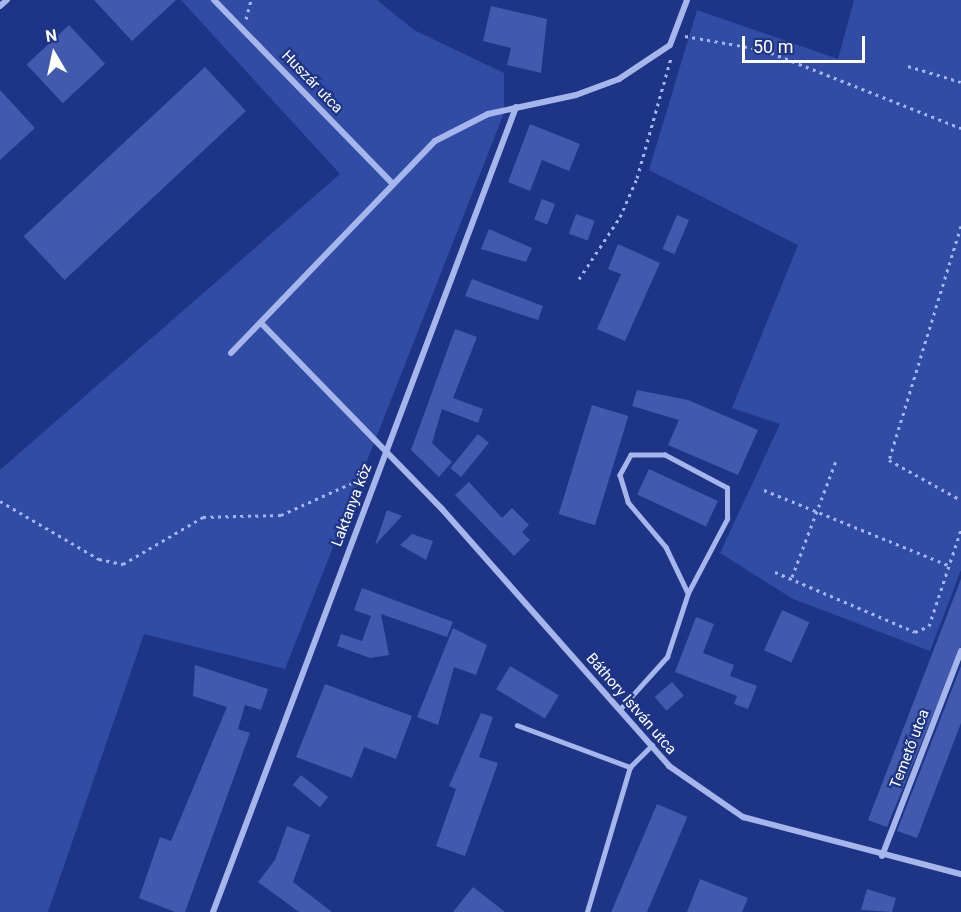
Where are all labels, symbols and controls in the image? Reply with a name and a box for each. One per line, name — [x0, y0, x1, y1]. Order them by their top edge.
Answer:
north arrow — [24, 24, 84, 84]
scale bar — [745, 24, 868, 62]
text: N — [44, 25, 58, 46]
text: 50 m — [753, 36, 793, 57]
street label: Huszár utca — [278, 47, 346, 117]
street label: Laktanya köz — [328, 461, 376, 549]
street label: Báthory István utca — [582, 650, 680, 758]
street label: Temető utca — [887, 707, 933, 791]

